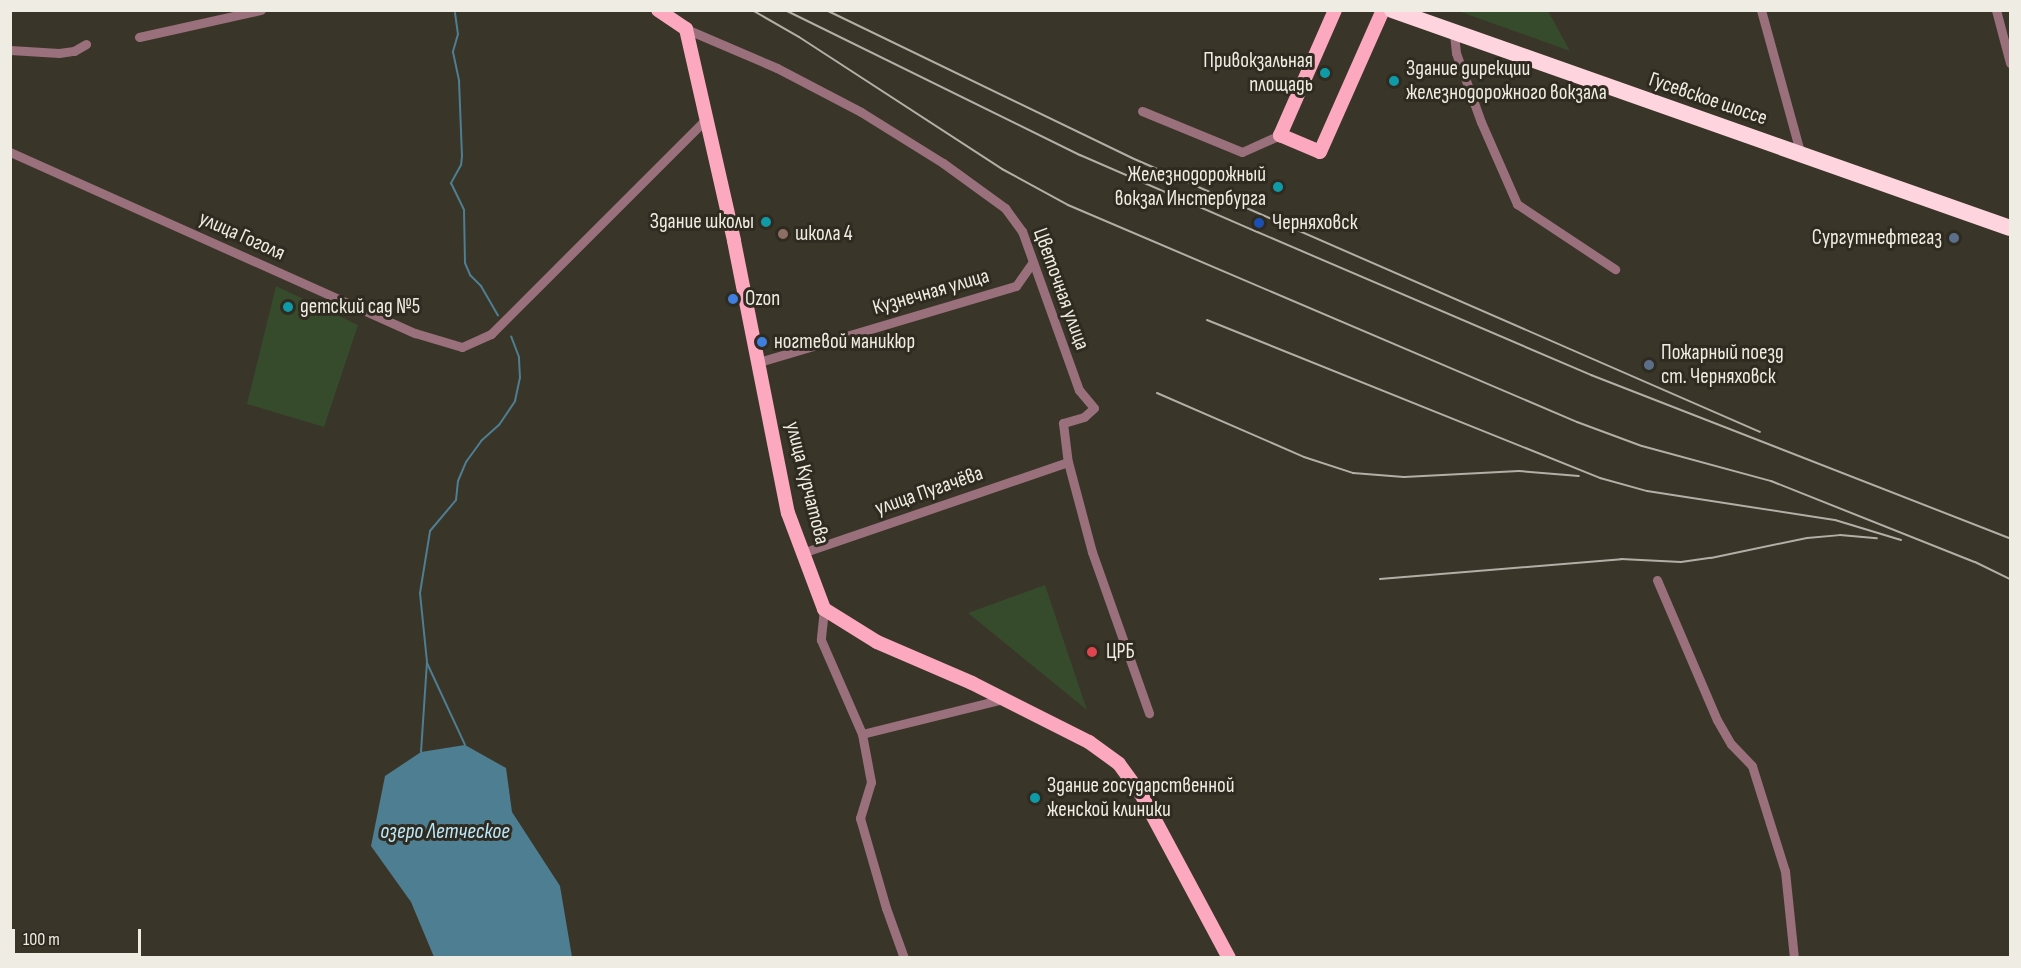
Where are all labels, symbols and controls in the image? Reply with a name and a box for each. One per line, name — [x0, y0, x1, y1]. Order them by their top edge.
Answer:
place label: Привокзальная площадь — [1203, 48, 1313, 98]
place label: Здание дирекции железнодорожного вокзала — [1406, 56, 1607, 106]
marker: Привокзальная площадь — [1318, 66, 1332, 80]
street label: Гусевское шоссе — [1645, 67, 1771, 131]
marker: Здание дирекции железнодорожного вокзала — [1387, 74, 1401, 88]
place label: Железнодорожный вокзал Инстербурга — [1115, 162, 1266, 212]
marker: Железнодорожный вокзал Инстербурга — [1271, 180, 1285, 194]
street label: улица Гоголя — [195, 206, 289, 266]
place label: Здание школы — [650, 209, 754, 235]
place label: Черняховск — [1272, 210, 1358, 236]
marker: Черняховск — [1250, 214, 1268, 232]
marker: Здание школы — [759, 215, 773, 229]
place label: школа 4 — [795, 221, 853, 247]
street label: Цветочная улица — [1027, 225, 1095, 353]
place label: Сургутнефтегаз — [1812, 225, 1942, 251]
marker: школа 4 — [776, 227, 790, 241]
marker: Сургутнефтегаз — [1947, 231, 1961, 245]
street label: Кузнечная улица — [870, 263, 992, 321]
place label: Ozon — [745, 286, 780, 312]
marker: Ozon — [726, 292, 740, 306]
place label: детский сад №5 — [300, 294, 420, 320]
marker: детский сад №5 — [281, 300, 295, 314]
place label: ногтевой маникюр — [774, 329, 915, 355]
marker: ногтевой маникюр — [755, 335, 769, 349]
place label: Пожарный поезд ст. Черняховск — [1661, 340, 1784, 390]
marker: Пожарный поезд ст. Черняховск — [1642, 358, 1656, 372]
street label: улица Курчатова — [780, 419, 834, 547]
street label: улица Пугачёва — [872, 461, 986, 521]
place label: ЦРБ — [1106, 639, 1135, 665]
marker: ЦРБ — [1083, 643, 1101, 661]
place label: Здание государственной женской клиники — [1047, 773, 1234, 823]
marker: Здание государственной женской клиники — [1028, 791, 1042, 805]
water label: озеро Летческое — [380, 819, 510, 845]
scale bar — [15, 917, 144, 955]
text: 100 m — [23, 929, 60, 950]

